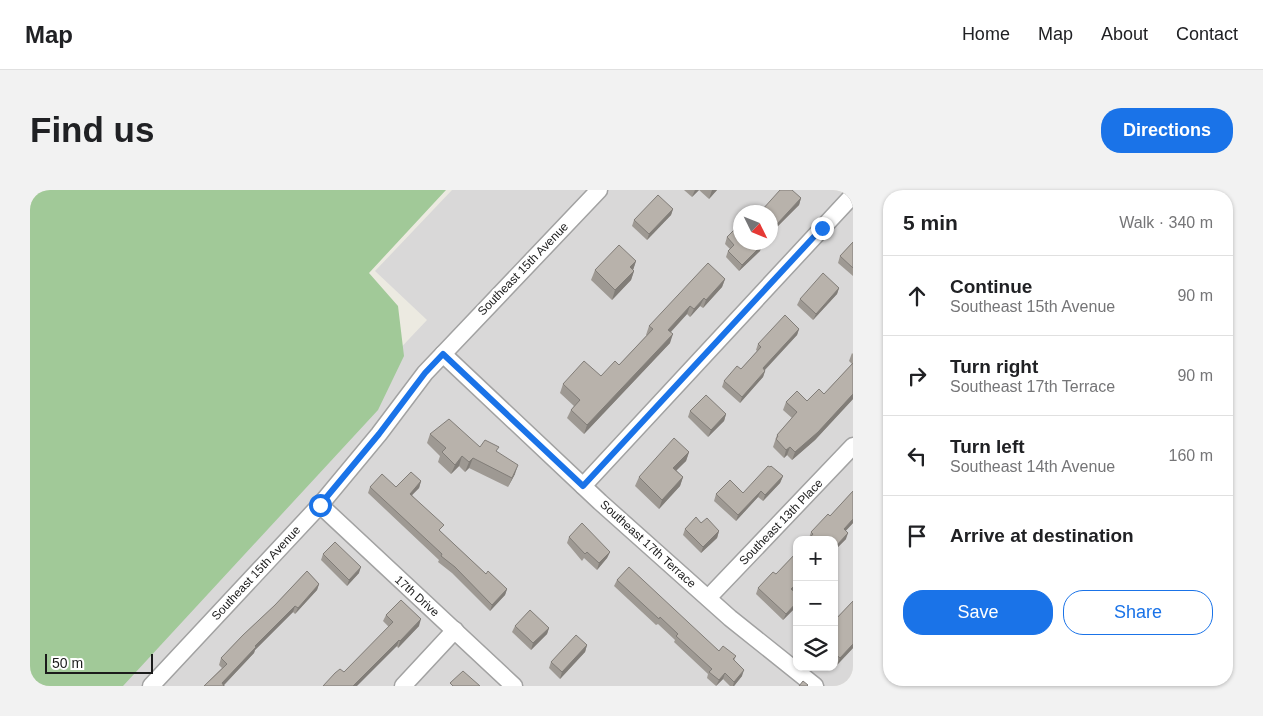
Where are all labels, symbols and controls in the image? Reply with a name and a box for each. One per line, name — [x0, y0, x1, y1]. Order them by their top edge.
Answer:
text: Map — [25, 21, 73, 48]
text: Home — [962, 24, 1010, 44]
text: Map — [1038, 24, 1073, 44]
text: About — [1101, 24, 1148, 44]
text: Contact — [1176, 24, 1238, 44]
button: Directions — [1101, 108, 1233, 153]
text: Find us — [30, 110, 154, 149]
north arrow — [733, 205, 778, 250]
text: 5 min — [903, 211, 958, 234]
text: Walk · 340 m — [1119, 214, 1213, 231]
route end — [811, 217, 834, 240]
street label: Southeast 15th Avenue — [475, 219, 571, 318]
text: Continue — [950, 276, 1032, 297]
icon: ahead — [903, 282, 931, 310]
text: 90 m — [1177, 287, 1213, 304]
text: Southeast 15th Avenue — [950, 298, 1115, 315]
text: Turn right — [950, 356, 1038, 377]
icon: right — [903, 362, 931, 390]
text: 90 m — [1177, 367, 1213, 384]
text: Southeast 17th Terrace — [950, 378, 1115, 395]
text: Turn left — [950, 436, 1025, 457]
icon: left — [903, 442, 931, 470]
text: 160 m — [1169, 447, 1213, 464]
text: Southeast 14th Avenue — [950, 458, 1115, 475]
street label: Southeast 13th Place — [736, 476, 826, 568]
route start — [309, 494, 332, 517]
street label: Southeast 17th Terrace — [597, 497, 699, 591]
icon: arrive — [903, 522, 931, 550]
street label: Southeast 15th Avenue — [209, 523, 304, 623]
text: Arrive at destination — [950, 525, 1134, 546]
map controls — [793, 536, 838, 671]
button: + — [793, 536, 838, 581]
street label: 17th Drive — [392, 572, 442, 620]
button: − — [793, 581, 838, 626]
button: Save — [903, 590, 1053, 635]
button: Share — [1063, 590, 1213, 635]
button: layers — [793, 626, 838, 671]
scale bar — [45, 651, 152, 674]
text: 50 m — [52, 655, 83, 671]

